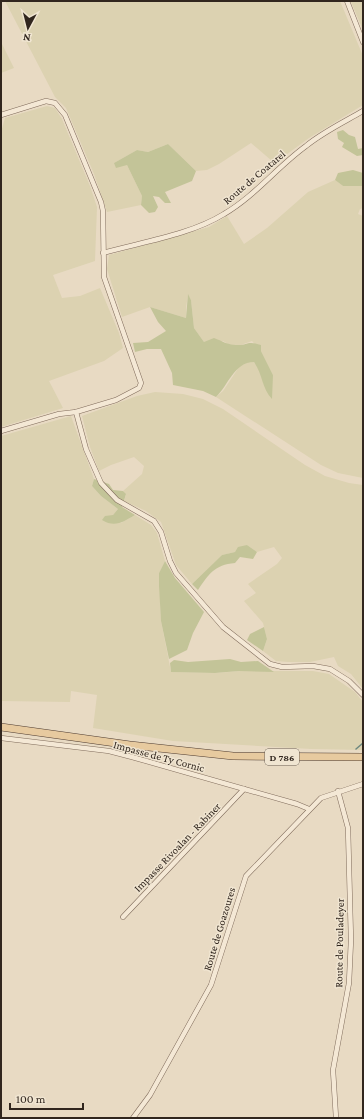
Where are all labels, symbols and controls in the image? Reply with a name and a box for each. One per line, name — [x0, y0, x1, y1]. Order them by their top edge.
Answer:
north arrow — [8, 8, 48, 48]
text: N — [22, 31, 31, 44]
street label: Route de Coatarel — [220, 147, 288, 206]
street label: Impasse de Ty Cornic — [112, 738, 206, 775]
road number: D 786 — [265, 749, 299, 765]
street label: Impasse Rivoalan - Rabiner — [131, 800, 224, 895]
street label: Route de Goazoures — [201, 886, 237, 972]
street label: Route de Pouladeyer — [332, 898, 347, 988]
scale bar — [10, 1085, 83, 1111]
text: 100 m — [16, 1092, 46, 1106]

